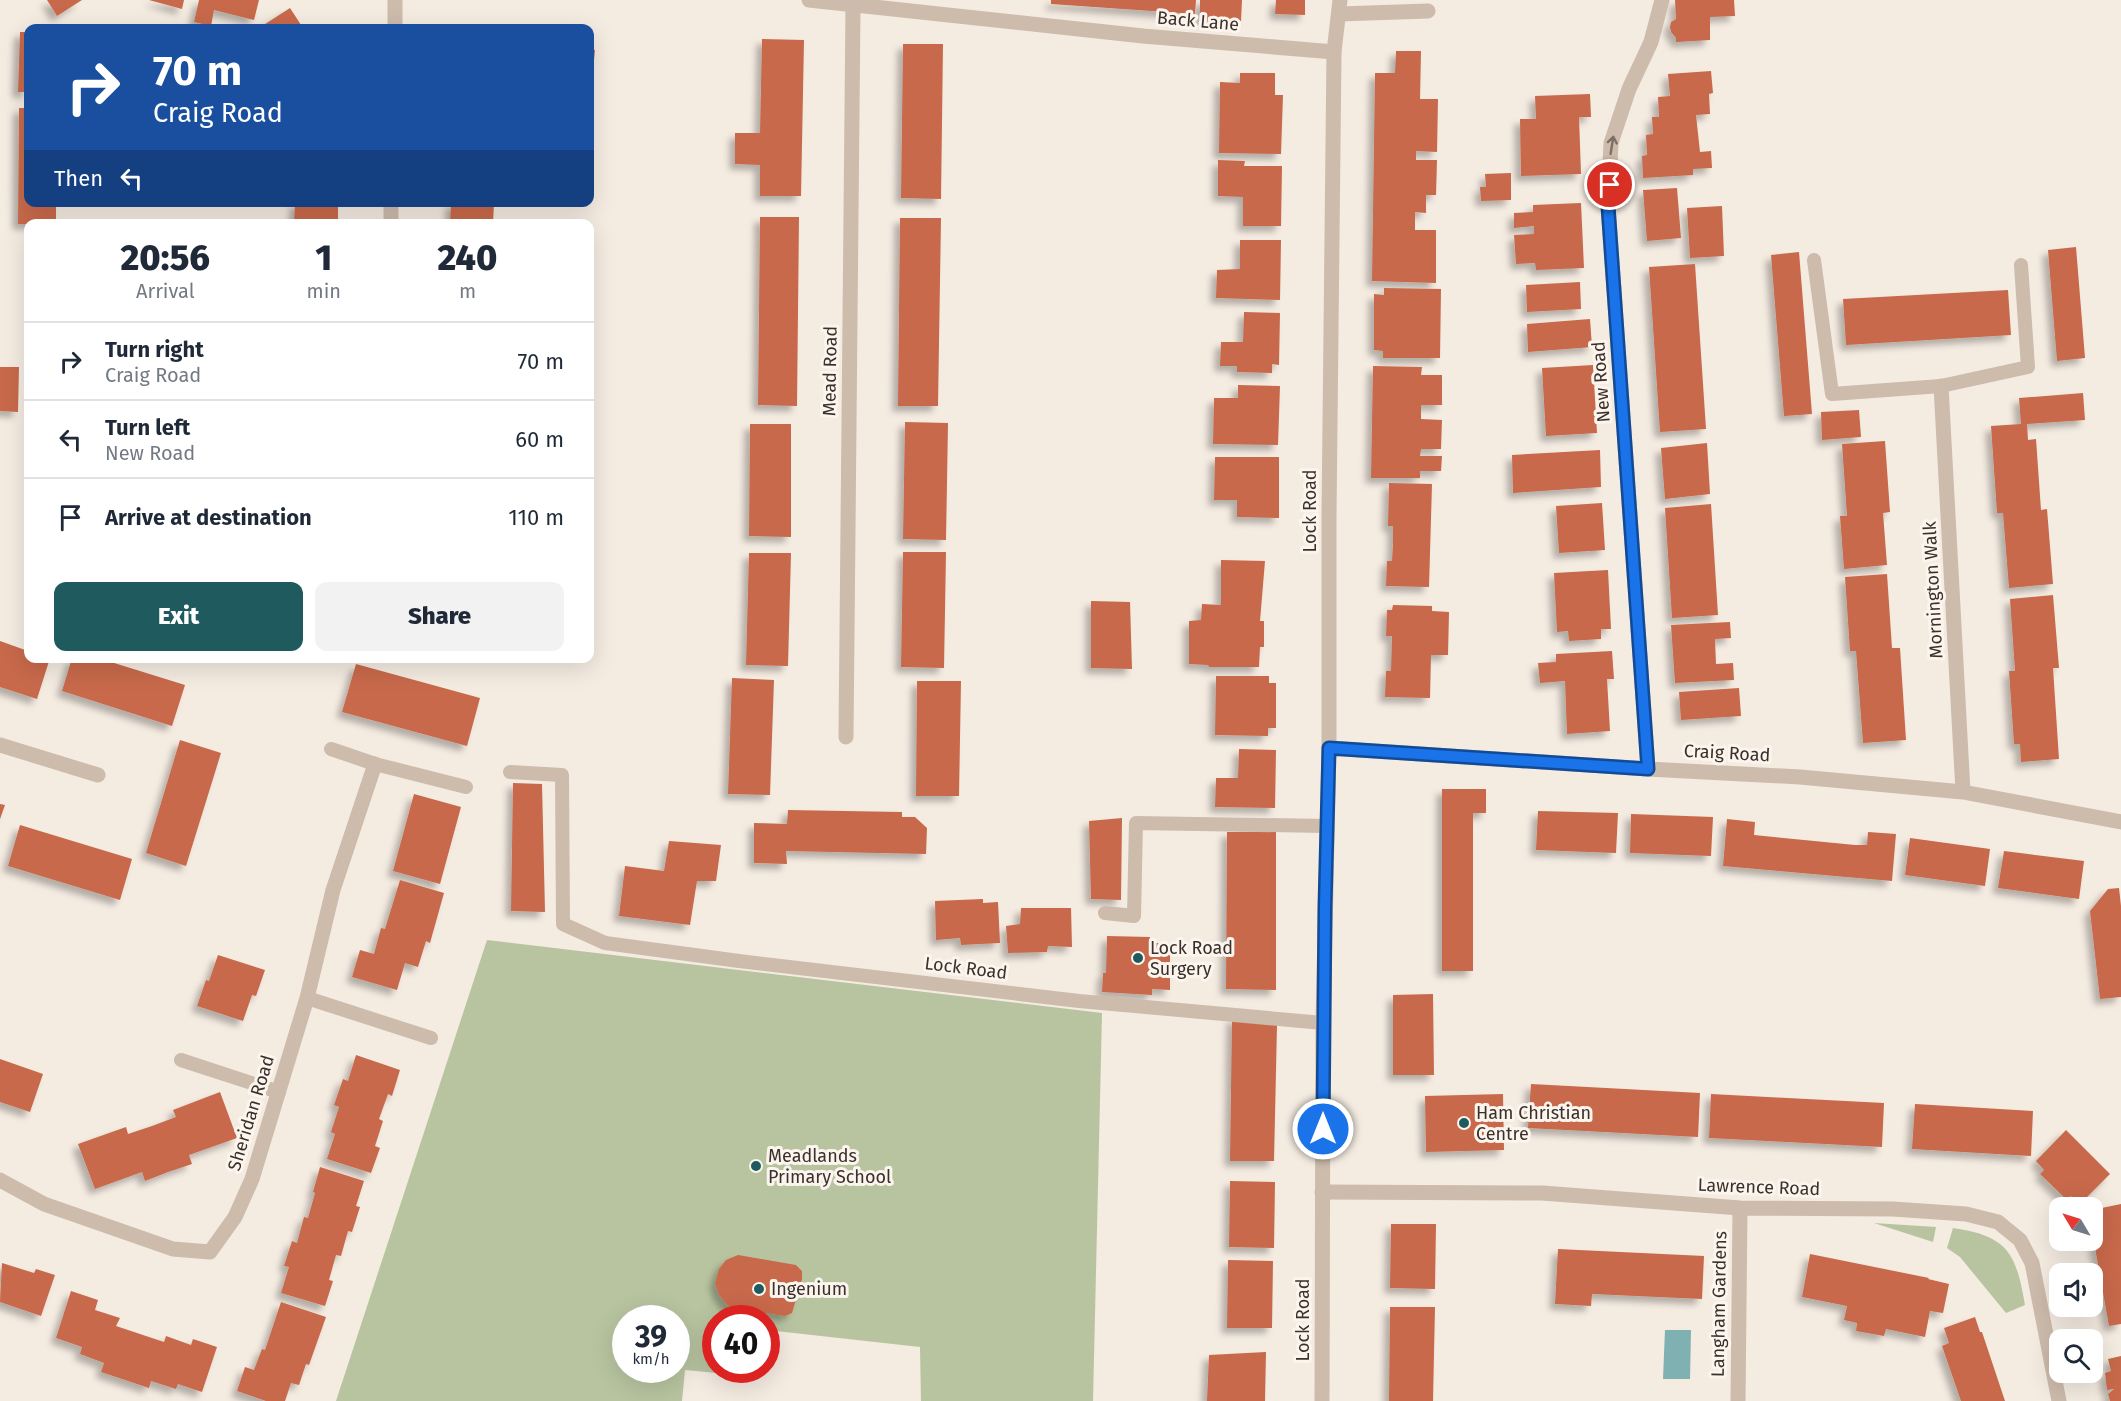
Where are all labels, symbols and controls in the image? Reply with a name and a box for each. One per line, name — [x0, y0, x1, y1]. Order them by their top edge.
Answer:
street label: Back Lane — [1156, 6, 1240, 36]
text: 70 m — [153, 46, 242, 96]
icon: right — [54, 48, 132, 126]
text: Craig Road — [153, 97, 283, 129]
one-way arrow — [1607, 136, 1618, 155]
pin — [1584, 159, 1635, 210]
icon: left — [115, 162, 148, 195]
text: Then — [54, 165, 103, 192]
icon: arrive — [1593, 168, 1626, 201]
text: 20:56 — [121, 236, 210, 280]
text: 1 — [315, 236, 332, 280]
text: 240 — [438, 236, 497, 280]
text: Arrival — [136, 279, 195, 303]
text: min — [307, 279, 341, 303]
text: m — [459, 279, 476, 303]
street label: Mead Road — [818, 326, 842, 416]
text: Turn right — [105, 336, 204, 363]
street label: New Road — [1587, 341, 1615, 423]
icon: right — [54, 345, 87, 378]
text: 70 m — [518, 348, 564, 375]
text: Craig Road — [105, 363, 201, 387]
text: Turn left — [105, 414, 190, 441]
icon: left — [54, 423, 87, 456]
text: 60 m — [515, 426, 564, 453]
text: New Road — [105, 441, 195, 465]
street label: Lock Road — [1299, 469, 1321, 553]
icon: arrive — [54, 501, 87, 534]
text: Arrive at destination — [105, 504, 312, 531]
text: 110 m — [508, 504, 564, 531]
street label: Mornington Walk — [1918, 520, 1948, 659]
button: Exit — [54, 582, 303, 651]
button: Share — [315, 582, 564, 651]
street label: Craig Road — [1683, 740, 1771, 766]
place label: Lock Road Surgery — [1150, 937, 1233, 980]
marker: Lock Road Surgery — [1131, 951, 1145, 965]
street label: Lock Road — [923, 952, 1009, 984]
street label: Sheridan Road — [223, 1053, 279, 1173]
position arrow — [1291, 1097, 1355, 1161]
place label: Ham Christian Centre — [1476, 1102, 1591, 1145]
marker: Ham Christian Centre — [1457, 1116, 1471, 1130]
place label: Meadlands Primary School — [768, 1145, 891, 1188]
marker: Meadlands Primary School — [749, 1159, 763, 1173]
street label: Lawrence Road — [1697, 1174, 1821, 1200]
north arrow — [2049, 1197, 2103, 1251]
map controls — [2049, 1197, 2103, 1383]
street label: Langham Gardens — [1707, 1231, 1731, 1377]
button: sound — [2049, 1263, 2103, 1317]
place label: Ingenium — [771, 1278, 847, 1300]
street label: Lock Road — [1292, 1278, 1314, 1362]
marker: Ingenium — [752, 1282, 766, 1296]
speed limit sign: 40 — [702, 1305, 780, 1383]
text: 39 — [635, 1319, 667, 1355]
button: search — [2049, 1329, 2103, 1383]
text: km/h — [632, 1350, 670, 1368]

